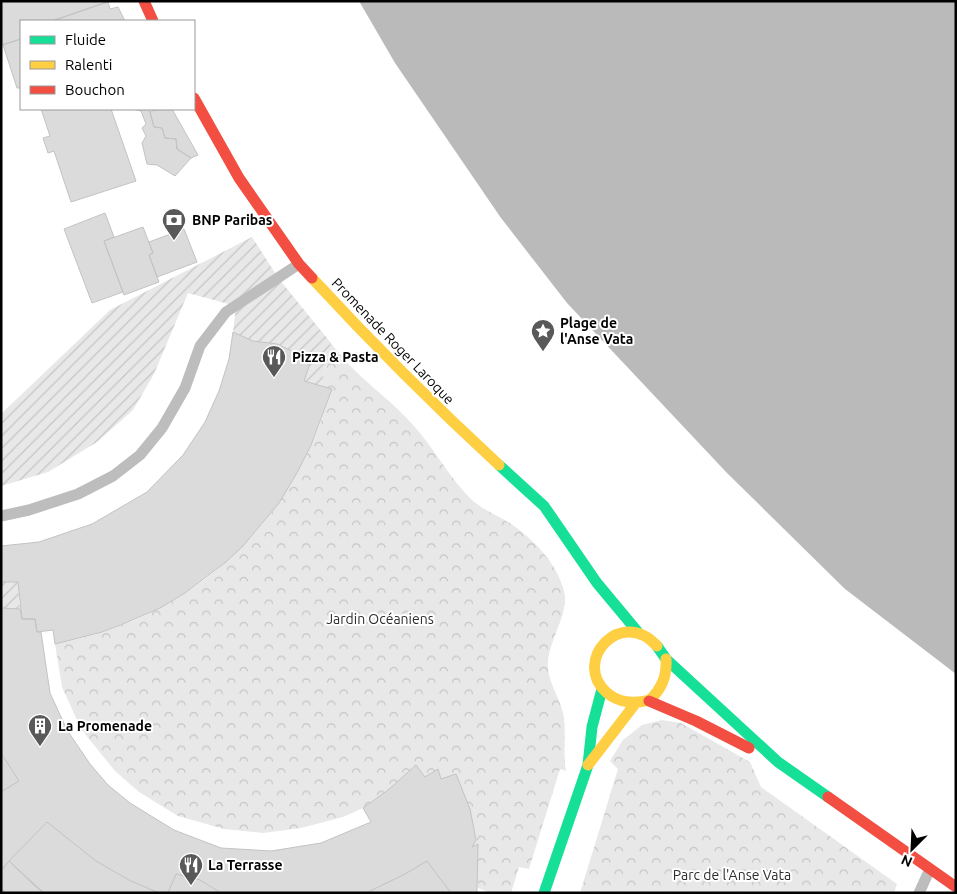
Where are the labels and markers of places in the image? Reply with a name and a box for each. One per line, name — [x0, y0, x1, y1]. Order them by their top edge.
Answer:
bank icon: BNP Paribas — [161, 207, 187, 241]
place label: BNP Paribas — [192, 212, 273, 228]
place label: Plage de l'Anse Vata — [560, 315, 633, 347]
place icon: Plage de l'Anse Vata — [530, 318, 556, 352]
restaurant icon: Pizza & Pasta — [261, 344, 287, 378]
place label: Pizza & Pasta — [292, 349, 379, 365]
building icon: La Promenade — [27, 713, 53, 747]
place label: La Promenade — [58, 718, 152, 734]
restaurant icon: La Terrasse — [178, 852, 204, 886]
place label: La Terrasse — [208, 857, 283, 873]

